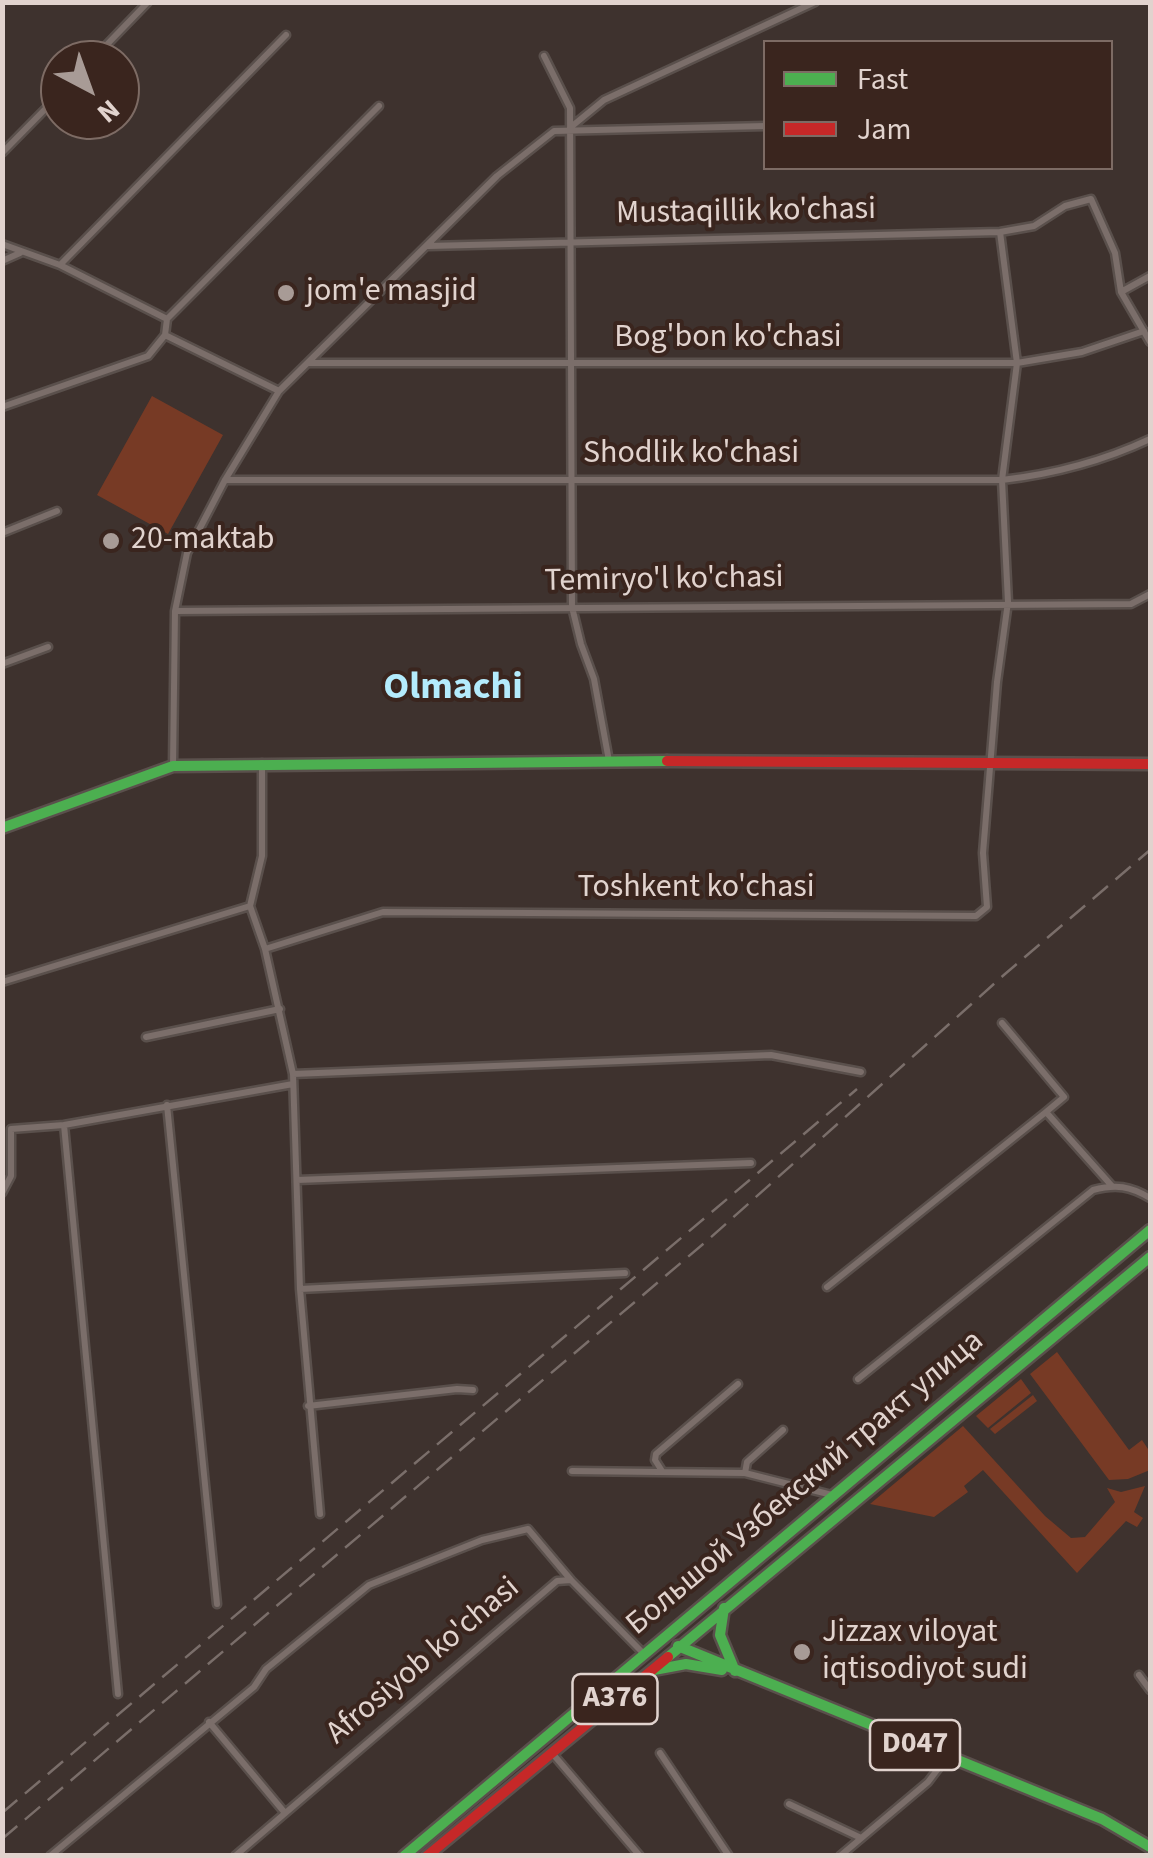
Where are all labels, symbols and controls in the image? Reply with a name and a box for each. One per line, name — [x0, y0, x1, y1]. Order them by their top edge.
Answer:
north arrow — [40, 40, 140, 140]
legend — [763, 40, 1113, 170]
text: Fast — [857, 58, 908, 101]
text: N — [88, 90, 129, 132]
text: Jam — [857, 108, 911, 151]
street label: Mustaqillik ko'chasi — [616, 192, 876, 234]
place label: jom'e masjid — [306, 274, 477, 312]
marker: jom'e masjid — [275, 282, 297, 304]
street label: Bog'bon ko'chasi — [614, 320, 842, 358]
street label: Shodlik ko'chasi — [583, 436, 799, 474]
place label: 20-maktab — [131, 522, 275, 560]
marker: 20-maktab — [100, 530, 122, 552]
street label: Temiryo'l ko'chasi — [544, 560, 784, 602]
district label: Olmachi — [383, 667, 523, 713]
street label: Toshkent ko'chasi — [577, 870, 815, 908]
street label: Большой Узбекский тракт улица — [620, 1323, 992, 1645]
street label: Afrosiyob ko'chasi — [320, 1570, 528, 1754]
place label: Jizzax viloyat iqtisodiyot sudi — [822, 1615, 1028, 1690]
marker: Jizzax viloyat iqtisodiyot sudi — [791, 1641, 813, 1663]
road number: A376 — [572, 1674, 658, 1724]
road number: D047 — [870, 1720, 960, 1770]

